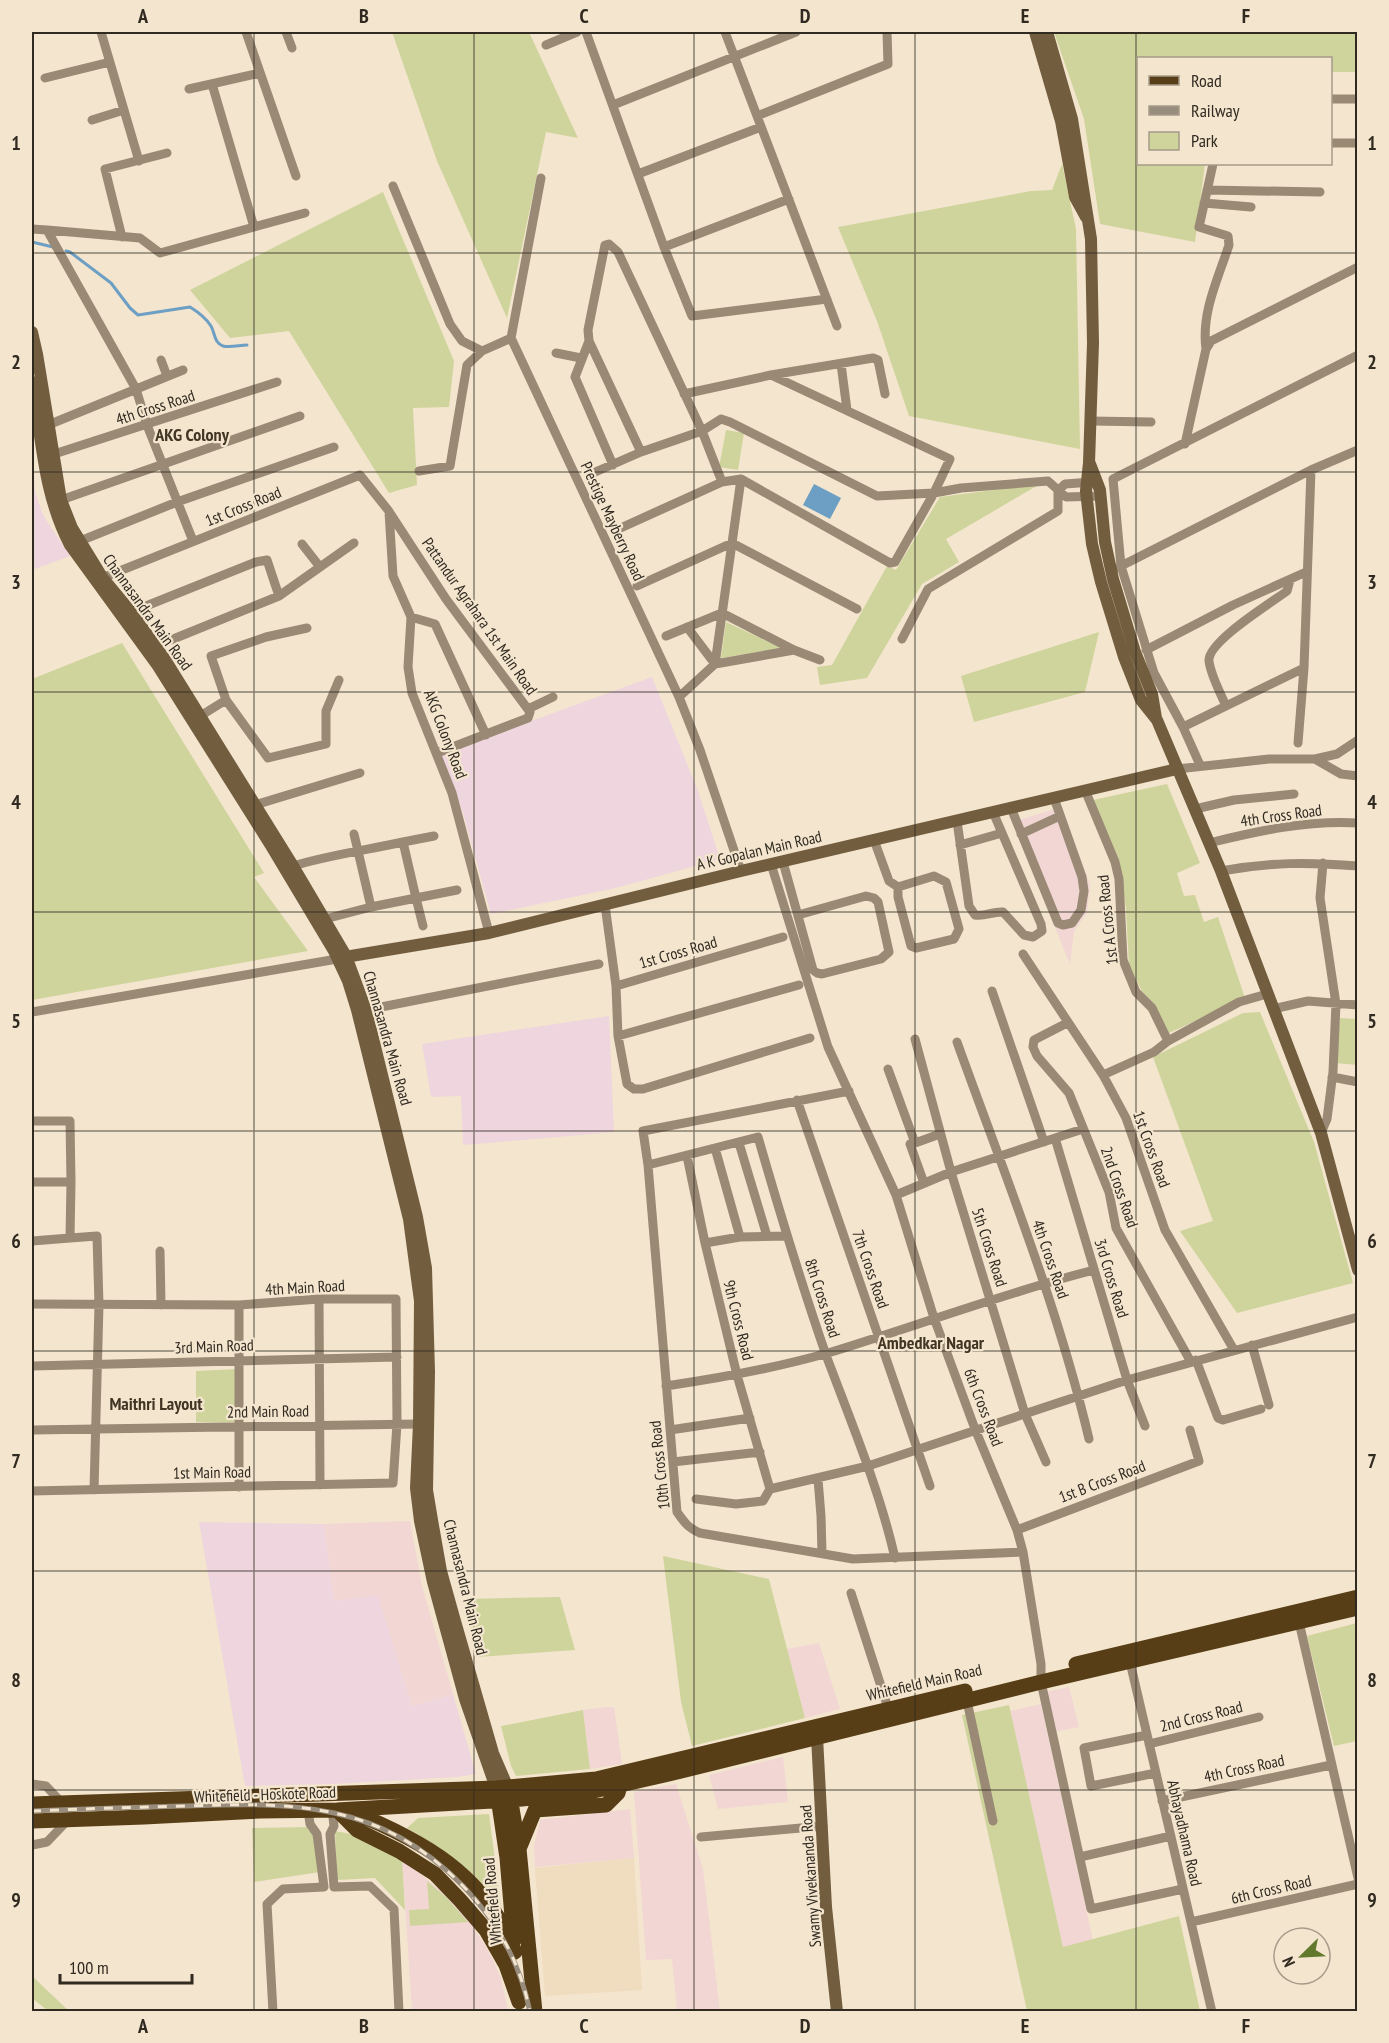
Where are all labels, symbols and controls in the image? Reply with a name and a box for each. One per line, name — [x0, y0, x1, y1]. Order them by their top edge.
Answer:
text: A — [137, 3, 149, 29]
text: B — [359, 3, 369, 29]
text: C — [579, 3, 589, 29]
text: D — [800, 3, 811, 29]
text: E — [1021, 3, 1029, 29]
text: F — [1242, 3, 1250, 29]
legend — [1137, 57, 1332, 165]
text: Road — [1191, 69, 1222, 92]
text: Railway — [1191, 99, 1240, 122]
text: Park — [1191, 129, 1218, 152]
text: 1 — [11, 130, 21, 156]
text: 1 — [1367, 130, 1377, 156]
text: 2 — [11, 349, 21, 375]
text: 2 — [1367, 349, 1377, 375]
street label: 4th Cross Road — [113, 385, 197, 429]
district label: AKG Colony — [154, 423, 230, 446]
street label: Prestige Mayberry Road — [577, 458, 649, 584]
street label: 1st Cross Road — [202, 482, 284, 530]
street label: Pattandur Agrahara 1st Main Road — [418, 533, 542, 699]
street label: Channasandra Main Road — [99, 550, 197, 674]
text: 3 — [11, 569, 21, 595]
text: 3 — [1367, 569, 1377, 595]
street label: AKG Colony Road — [420, 686, 472, 782]
text: 4 — [11, 789, 21, 815]
text: 4 — [1367, 789, 1377, 815]
street label: 4th Cross Road — [1239, 799, 1323, 831]
street label: A K Gopalan Main Road — [694, 826, 824, 874]
street label: 1st A Cross Road — [1092, 874, 1122, 966]
street label: 1st Cross Road — [637, 931, 719, 973]
street label: Channasandra Main Road — [359, 968, 417, 1108]
text: 5 — [11, 1008, 21, 1034]
text: 5 — [1367, 1008, 1377, 1034]
street label: 1st Cross Road — [1129, 1108, 1175, 1190]
street label: 2nd Cross Road — [1097, 1144, 1143, 1230]
street label: 5th Cross Road — [968, 1205, 1012, 1289]
street label: 4th Cross Road — [1028, 1217, 1074, 1301]
street label: 7th Cross Road — [848, 1227, 894, 1311]
text: 6 — [11, 1228, 21, 1254]
text: 6 — [1367, 1228, 1377, 1254]
street label: 3rd Cross Road — [1090, 1236, 1134, 1320]
street label: 8th Cross Road — [801, 1256, 845, 1340]
street label: 4th Main Road — [265, 1275, 345, 1299]
street label: 9th Cross Road — [719, 1278, 759, 1362]
district label: Ambedkar Nagar — [877, 1331, 985, 1354]
street label: 3rd Main Road — [174, 1335, 254, 1357]
street label: 6th Cross Road — [960, 1365, 1008, 1449]
district label: Maithri Layout — [109, 1392, 203, 1415]
street label: 2nd Main Road — [227, 1400, 309, 1422]
street label: 10th Cross Road — [644, 1420, 674, 1510]
text: 7 — [11, 1448, 21, 1474]
text: 7 — [1367, 1448, 1377, 1474]
street label: 1st B Cross Road — [1056, 1455, 1148, 1507]
street label: 1st Main Road — [173, 1461, 251, 1483]
street label: Channasandra Main Road — [439, 1517, 493, 1657]
street label: Whitefield Main Road — [864, 1659, 984, 1705]
text: 8 — [11, 1667, 21, 1693]
text: 8 — [1367, 1667, 1377, 1693]
street label: 2nd Cross Road — [1158, 1696, 1244, 1736]
street label: 4th Cross Road — [1202, 1750, 1286, 1786]
street label: Abhayadhama Road — [1163, 1778, 1207, 1888]
street label: Whitefield - Hoskote Road — [194, 1782, 336, 1806]
street label: Swamy Vivekananda Road — [795, 1804, 825, 1948]
street label: Whitefield Road — [478, 1857, 506, 1945]
street label: 6th Cross Road — [1229, 1870, 1313, 1908]
text: 9 — [11, 1887, 21, 1913]
text: 9 — [1367, 1887, 1377, 1913]
north arrow — [1272, 1926, 1332, 1986]
scale bar — [60, 1947, 192, 1985]
text: N — [1277, 1954, 1299, 1970]
text: 100 m — [69, 1956, 109, 1979]
text: A — [137, 2013, 149, 2039]
text: B — [359, 2013, 369, 2039]
text: C — [579, 2013, 589, 2039]
text: D — [800, 2013, 811, 2039]
text: E — [1021, 2013, 1029, 2039]
text: F — [1242, 2013, 1250, 2039]

